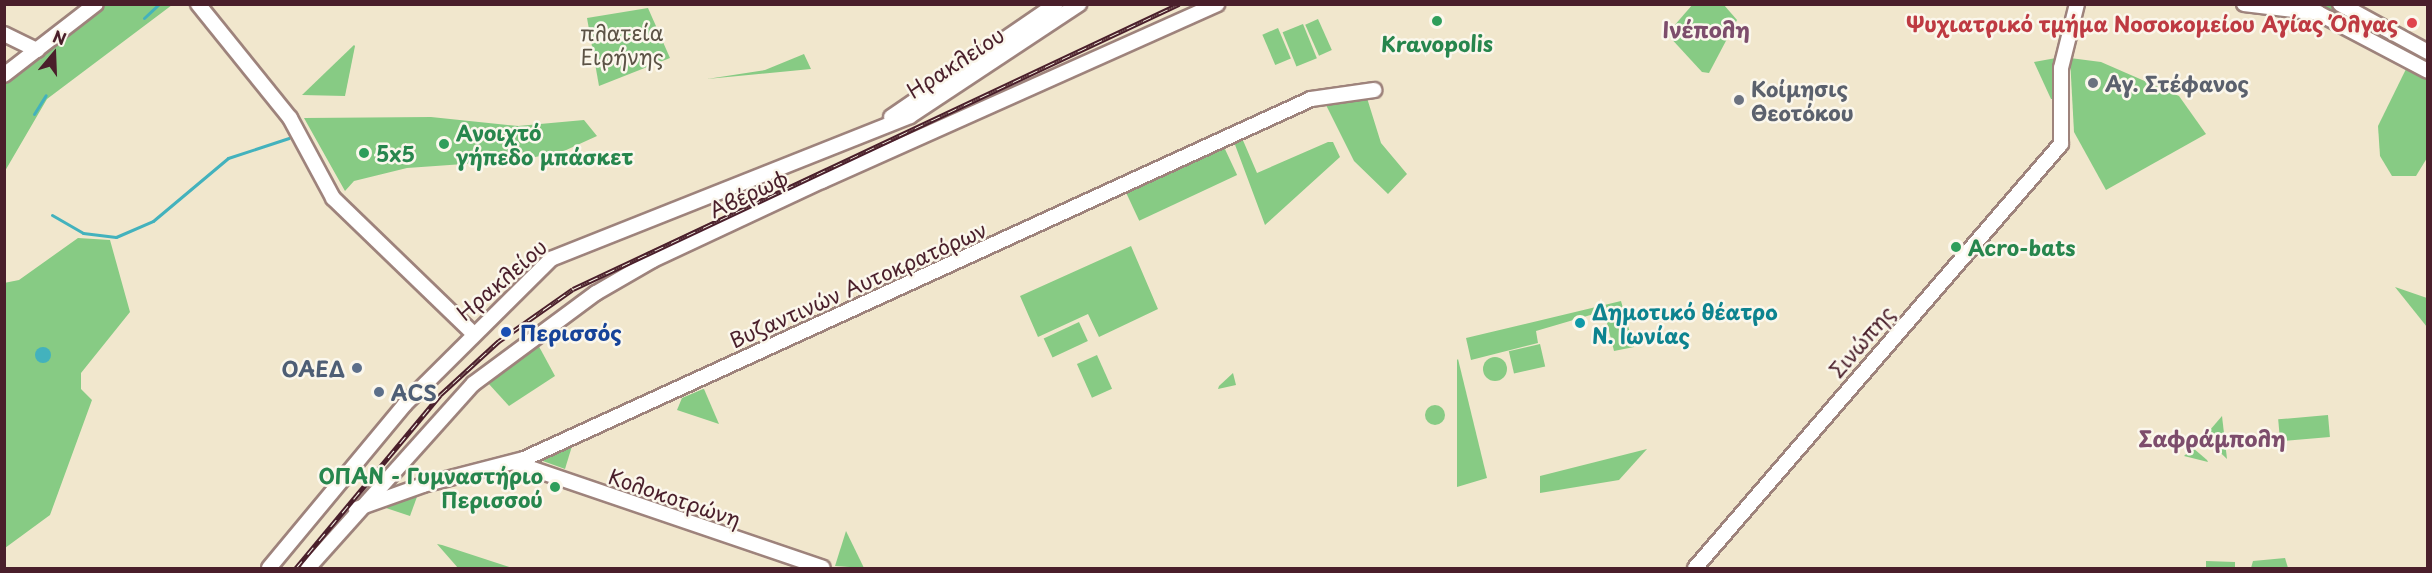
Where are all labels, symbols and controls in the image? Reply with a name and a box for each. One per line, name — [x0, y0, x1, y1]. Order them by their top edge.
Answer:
place label: Ψυχιατρικό τμήμα Νοσοκομείου Αγίας Όλγας — [1905, 10, 2398, 36]
marker: Kravopolis — [1430, 14, 1444, 28]
marker: Ψυχιατρικό τμήμα Νοσοκομείου Αγίας Όλγας — [2403, 14, 2421, 32]
district label: Ινέπολη — [1662, 16, 1750, 42]
park label: πλατεία Ειρήνης — [580, 19, 664, 69]
street label: Ηρακλείου — [902, 21, 1008, 103]
north arrow — [24, 24, 84, 84]
text: N — [50, 24, 70, 50]
place label: Kravopolis — [1381, 30, 1493, 56]
place label: Αγ. Στέφανος — [2105, 70, 2249, 96]
place label: Κοίμησις Θεοτόκου — [1751, 75, 1854, 125]
marker: Αγ. Στέφανος — [2086, 76, 2100, 90]
marker: Κοίμησις Θεοτόκου — [1732, 93, 1746, 107]
place label: Ανοιχτό γήπεδο μπάσκετ — [456, 119, 634, 169]
marker: Ανοιχτό γήπεδο μπάσκετ — [437, 137, 451, 151]
place label: 5x5 — [376, 140, 415, 166]
marker: 5x5 — [357, 146, 371, 160]
street label: Αβέρωφ — [705, 164, 791, 222]
street label: Βυζαντινών Αυτοκρατόρων — [725, 216, 991, 352]
street label: Ηρακλείου — [451, 233, 551, 325]
place label: Acro-bats — [1968, 234, 2075, 260]
marker: Acro-bats — [1949, 240, 1963, 254]
place label: Δημοτικό θέατρο Ν. Ιωνίας — [1592, 298, 1778, 348]
street label: Σινώπης — [1823, 300, 1899, 382]
marker: Δημοτικό θέατρο Ν. Ιωνίας — [1573, 316, 1587, 330]
place label: Περισσός — [520, 319, 622, 345]
marker: Περισσός — [497, 323, 515, 341]
place label: ΟΑΕΔ — [282, 355, 345, 381]
marker: ΟΑΕΔ — [350, 361, 364, 375]
place label: ACS — [391, 379, 437, 405]
marker: ACS — [372, 385, 386, 399]
district label: Σαφράμπολη — [2138, 425, 2286, 451]
place label: ΟΠΑΝ - Γυμναστήριο Περισσού — [318, 462, 543, 512]
street label: Κολοκοτρώνη — [606, 463, 744, 531]
marker: ΟΠΑΝ - Γυμναστήριο Περισσού — [548, 480, 562, 494]

